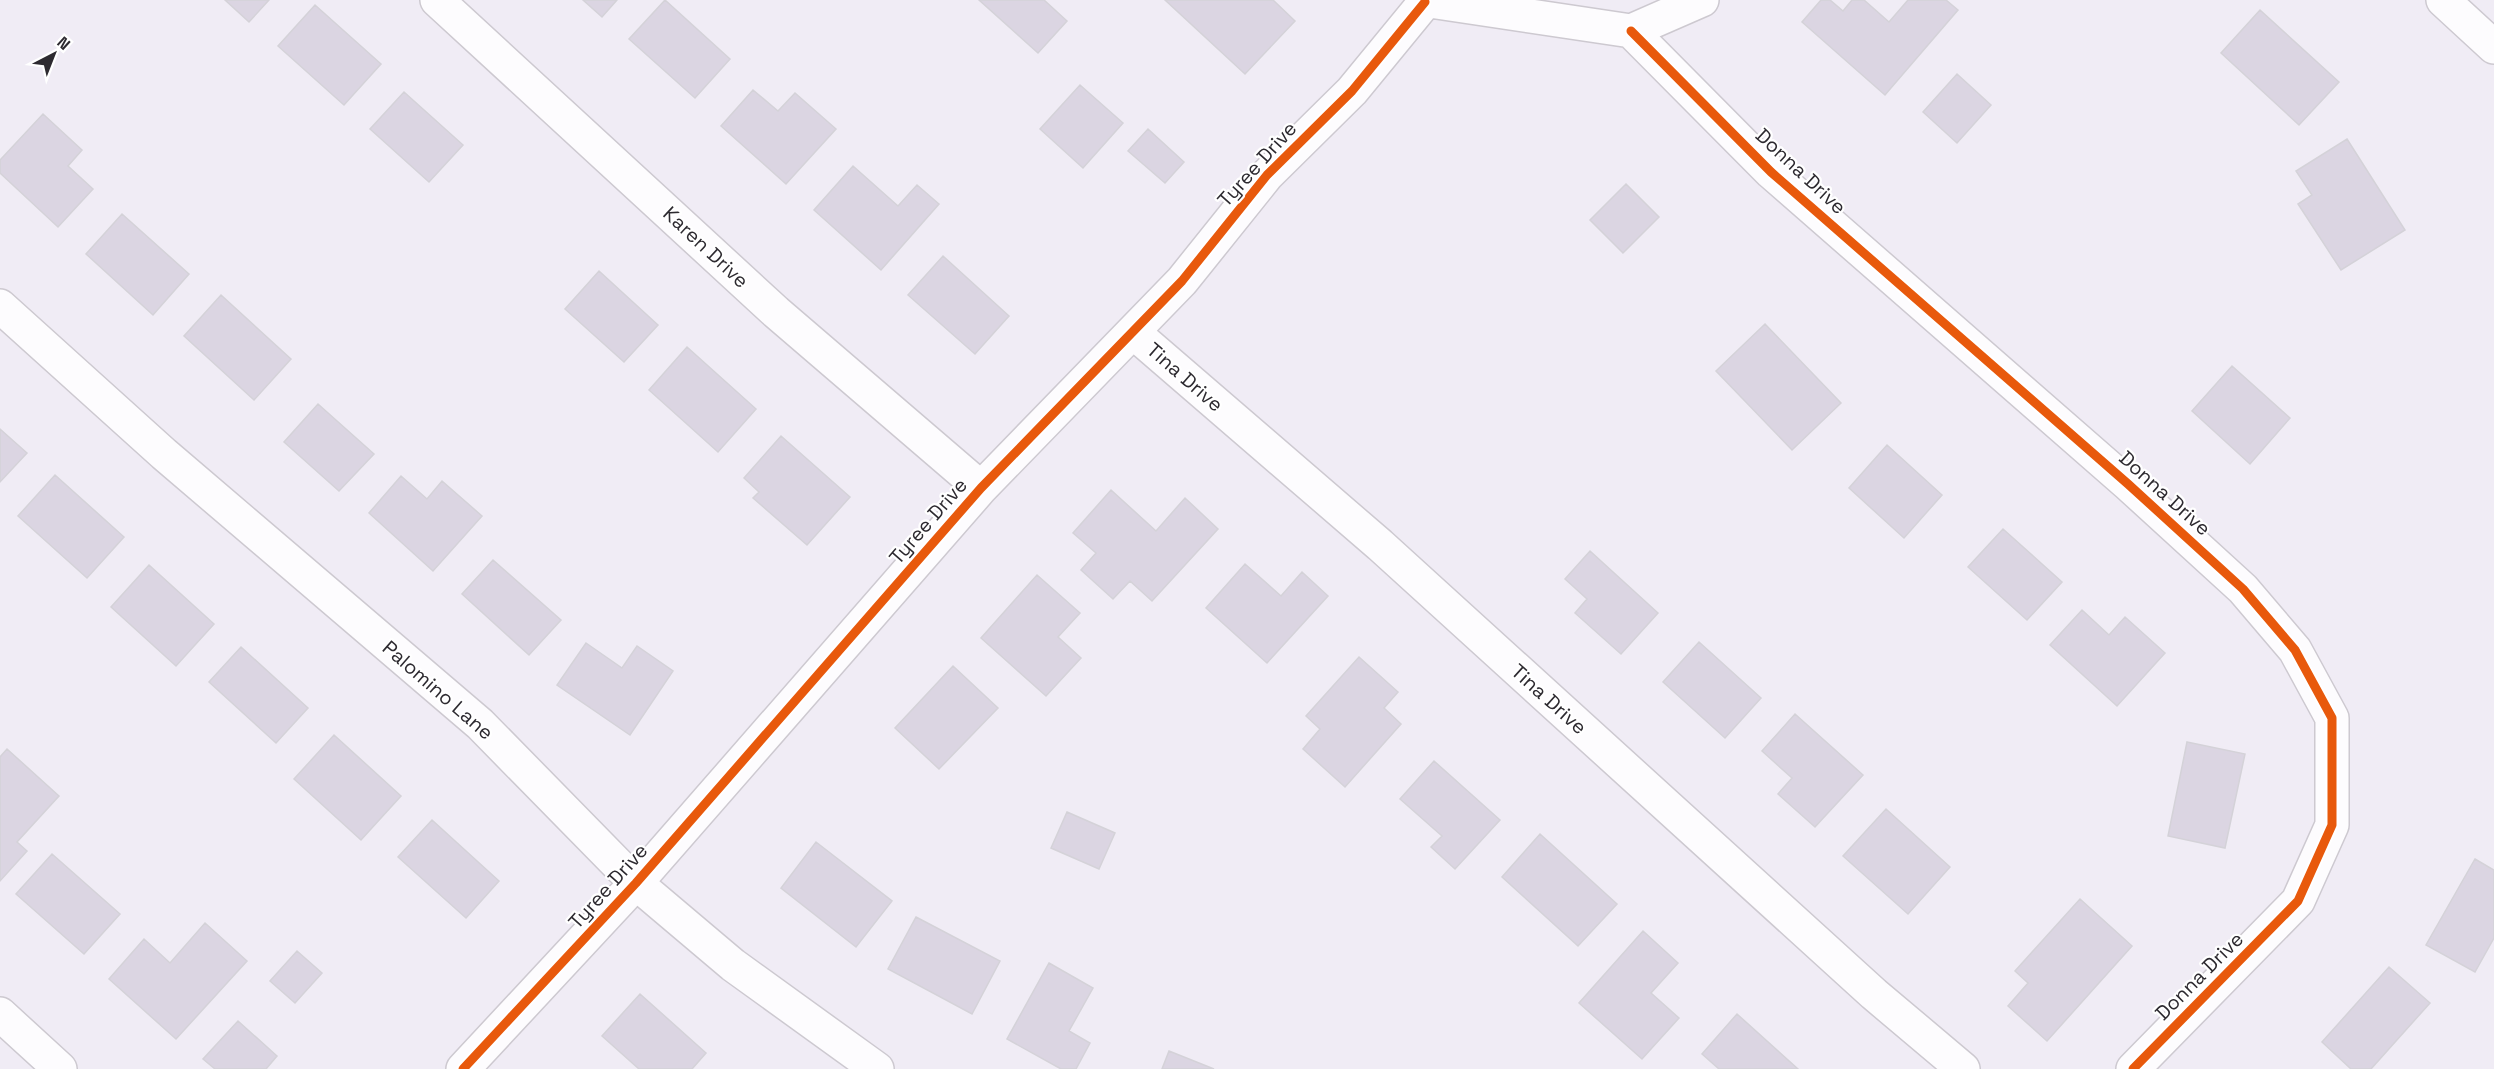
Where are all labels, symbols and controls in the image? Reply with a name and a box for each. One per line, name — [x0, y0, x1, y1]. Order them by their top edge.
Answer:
north arrow — [24, 24, 84, 84]
text: N — [53, 32, 75, 55]
street label: Tyree Drive — [1212, 116, 1302, 212]
street label: Donna Drive — [1750, 122, 1852, 220]
street label: Karen Drive — [658, 201, 754, 293]
street label: Tina Drive — [1141, 337, 1229, 417]
street label: Donna Drive — [2114, 445, 2216, 541]
street label: Tyree Drive — [883, 472, 973, 570]
street label: Palomino Lane — [377, 635, 499, 745]
street label: Tina Drive — [1506, 658, 1592, 740]
street label: Tyree Drive — [563, 838, 653, 934]
street label: Donna Drive — [2149, 926, 2249, 1026]

